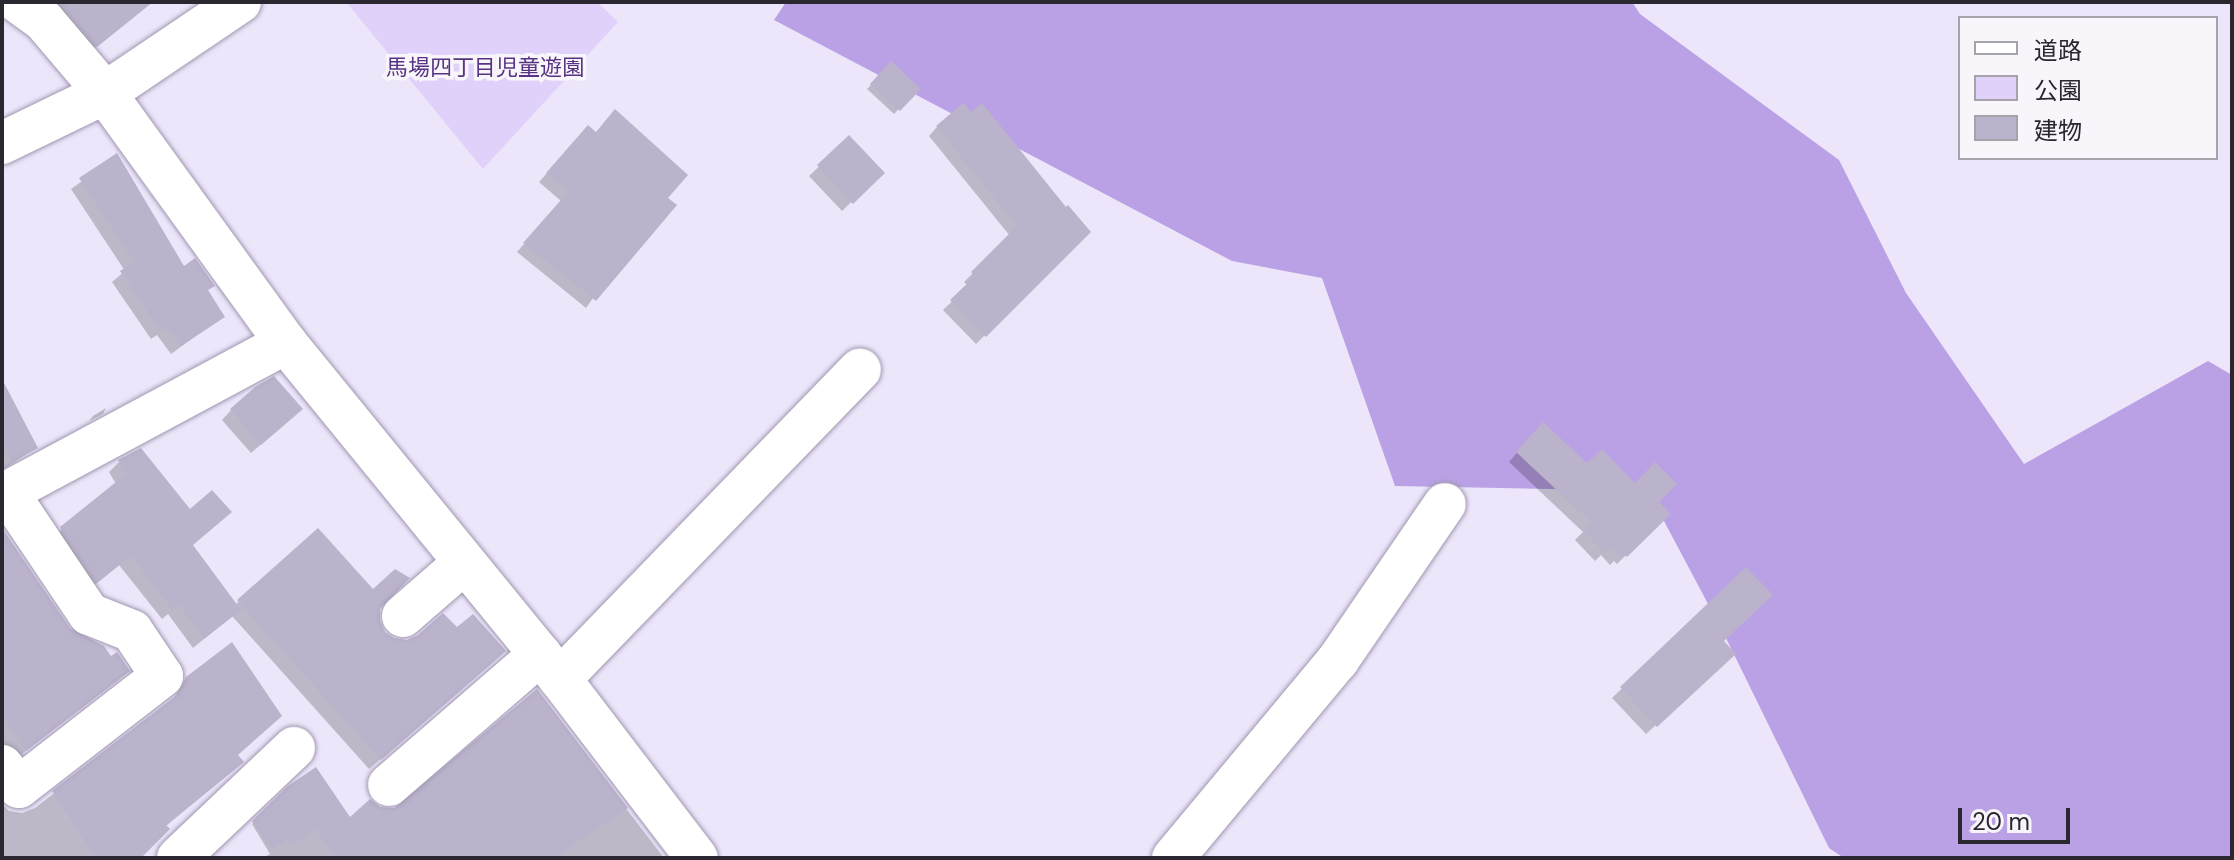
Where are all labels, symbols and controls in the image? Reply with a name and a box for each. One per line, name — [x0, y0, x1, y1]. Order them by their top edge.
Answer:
legend — [1958, 16, 2218, 160]
text: 道路 — [2034, 35, 2082, 66]
park label: 馬場四丁目児童遊園 — [386, 55, 584, 81]
text: 公園 — [2034, 75, 2082, 106]
text: 建物 — [2034, 115, 2082, 146]
scale bar — [1962, 792, 2074, 842]
text: 20 m — [1972, 806, 2030, 837]

